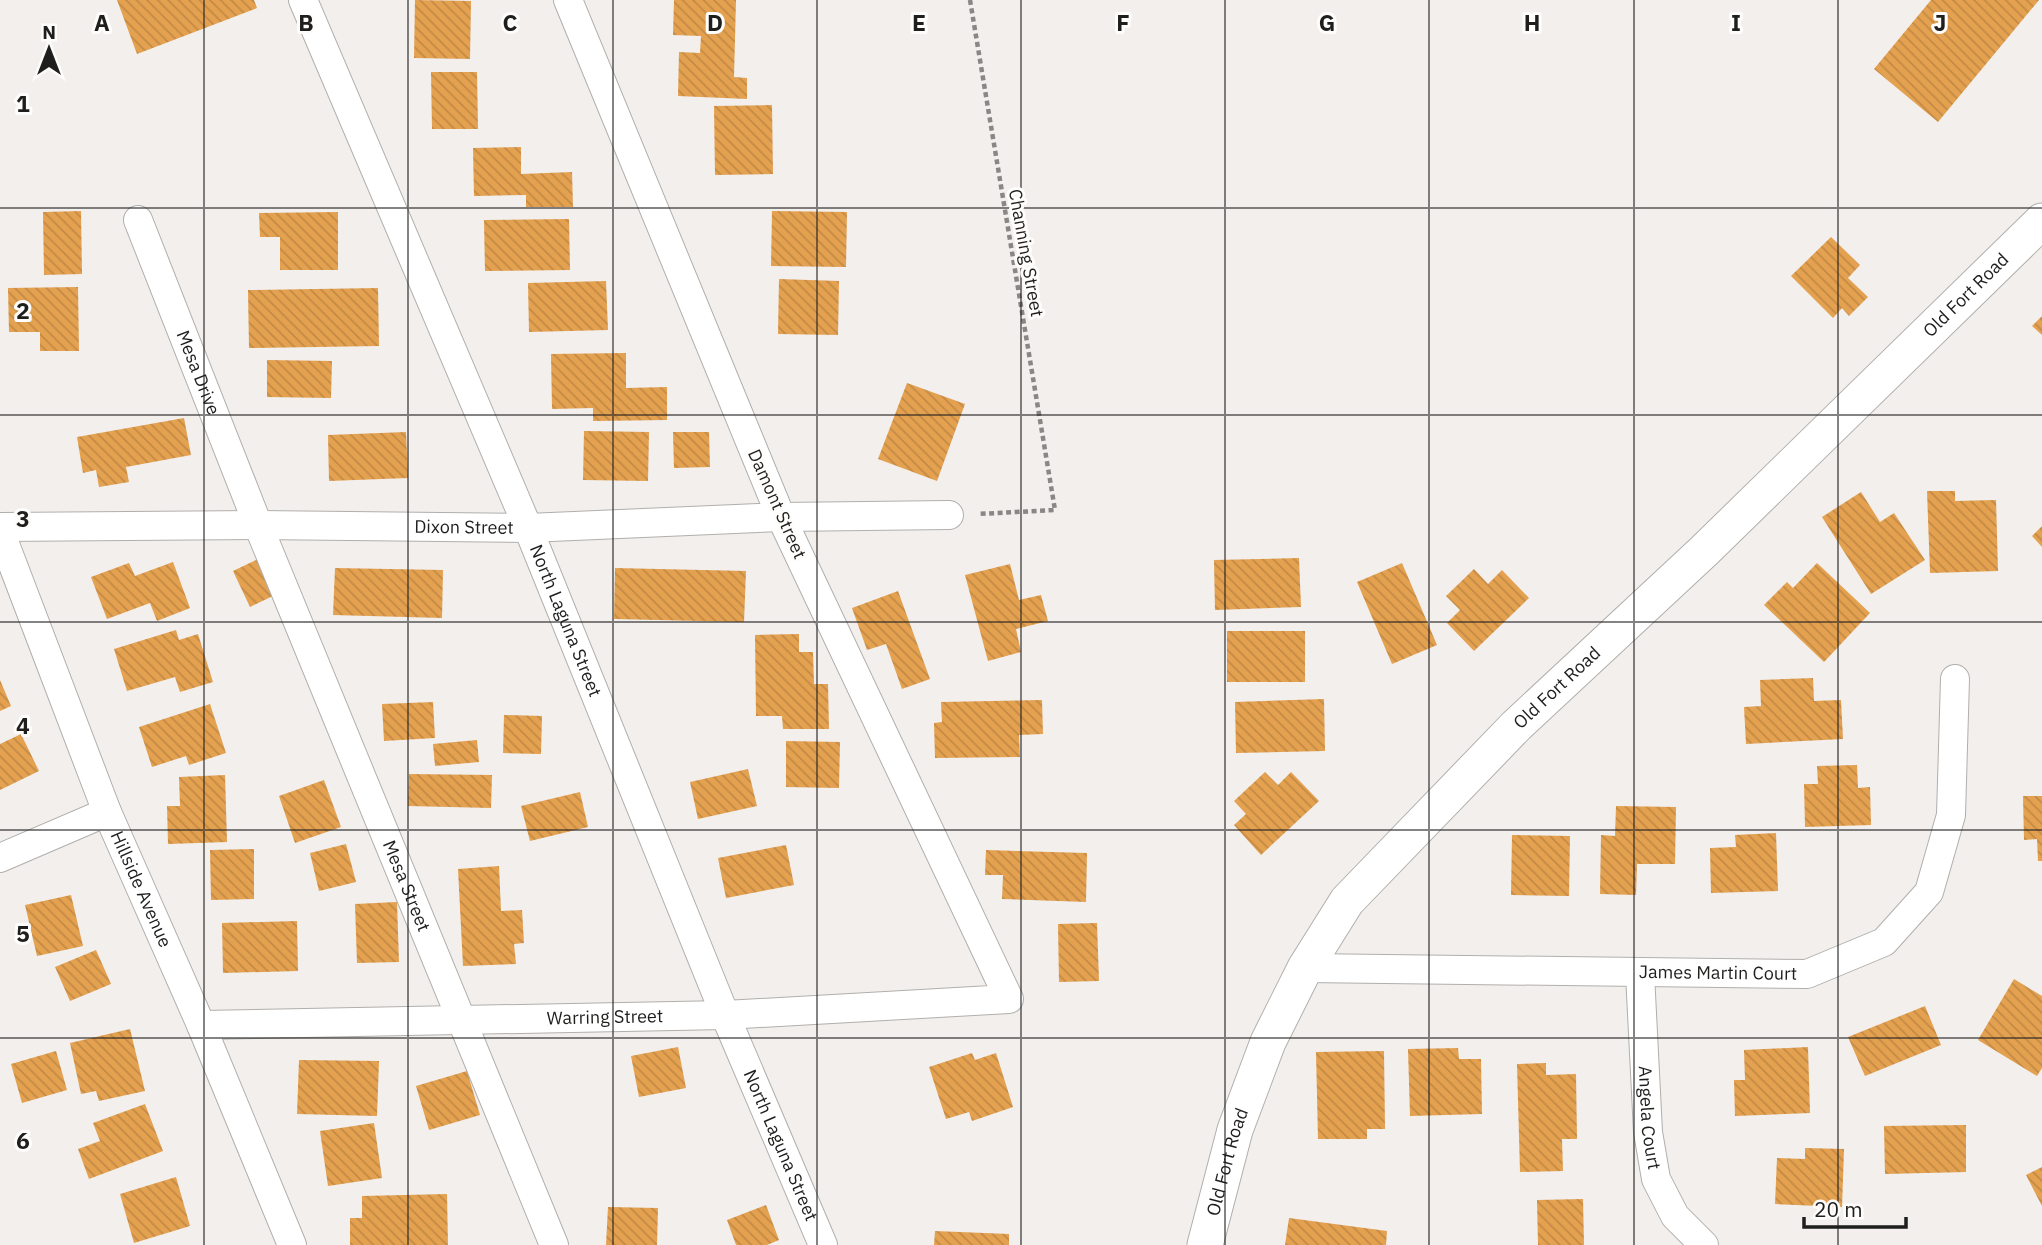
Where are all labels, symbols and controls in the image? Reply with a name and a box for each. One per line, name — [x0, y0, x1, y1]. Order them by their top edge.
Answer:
text: A — [94, 7, 110, 37]
text: B — [298, 7, 314, 37]
text: C — [503, 7, 518, 37]
text: D — [707, 7, 723, 37]
text: E — [912, 7, 926, 37]
text: F — [1116, 7, 1130, 37]
text: G — [1319, 7, 1335, 37]
text: H — [1524, 7, 1540, 37]
text: I — [1731, 7, 1741, 37]
text: J — [1934, 7, 1946, 37]
north arrow — [14, 14, 84, 84]
text: N — [42, 20, 56, 44]
text: 1 — [16, 88, 30, 118]
street label: Channing Street — [1004, 187, 1049, 319]
street label: Old Fort Road — [1918, 248, 2013, 342]
text: 2 — [16, 295, 30, 325]
street label: Mesa Drive — [172, 327, 226, 418]
street label: Damont Street — [743, 445, 812, 562]
text: 3 — [16, 503, 30, 533]
street label: Dixon Street — [414, 515, 514, 539]
street label: North Laguna Street — [525, 541, 607, 700]
street label: Old Fort Road — [1508, 641, 1605, 734]
text: 4 — [16, 710, 30, 740]
street label: Hillside Avenue — [106, 827, 177, 951]
street label: Mesa Street — [378, 837, 436, 935]
text: 5 — [16, 918, 30, 948]
street label: James Martin Court — [1639, 960, 1797, 985]
street label: Warring Street — [546, 1004, 663, 1029]
street label: Angela Court — [1634, 1065, 1666, 1171]
street label: North Laguna Street — [739, 1066, 823, 1224]
street label: Old Fort Road — [1201, 1105, 1253, 1218]
text: 6 — [16, 1125, 30, 1155]
scale bar — [1804, 1186, 1906, 1230]
text: 20 m — [1814, 1195, 1863, 1223]

